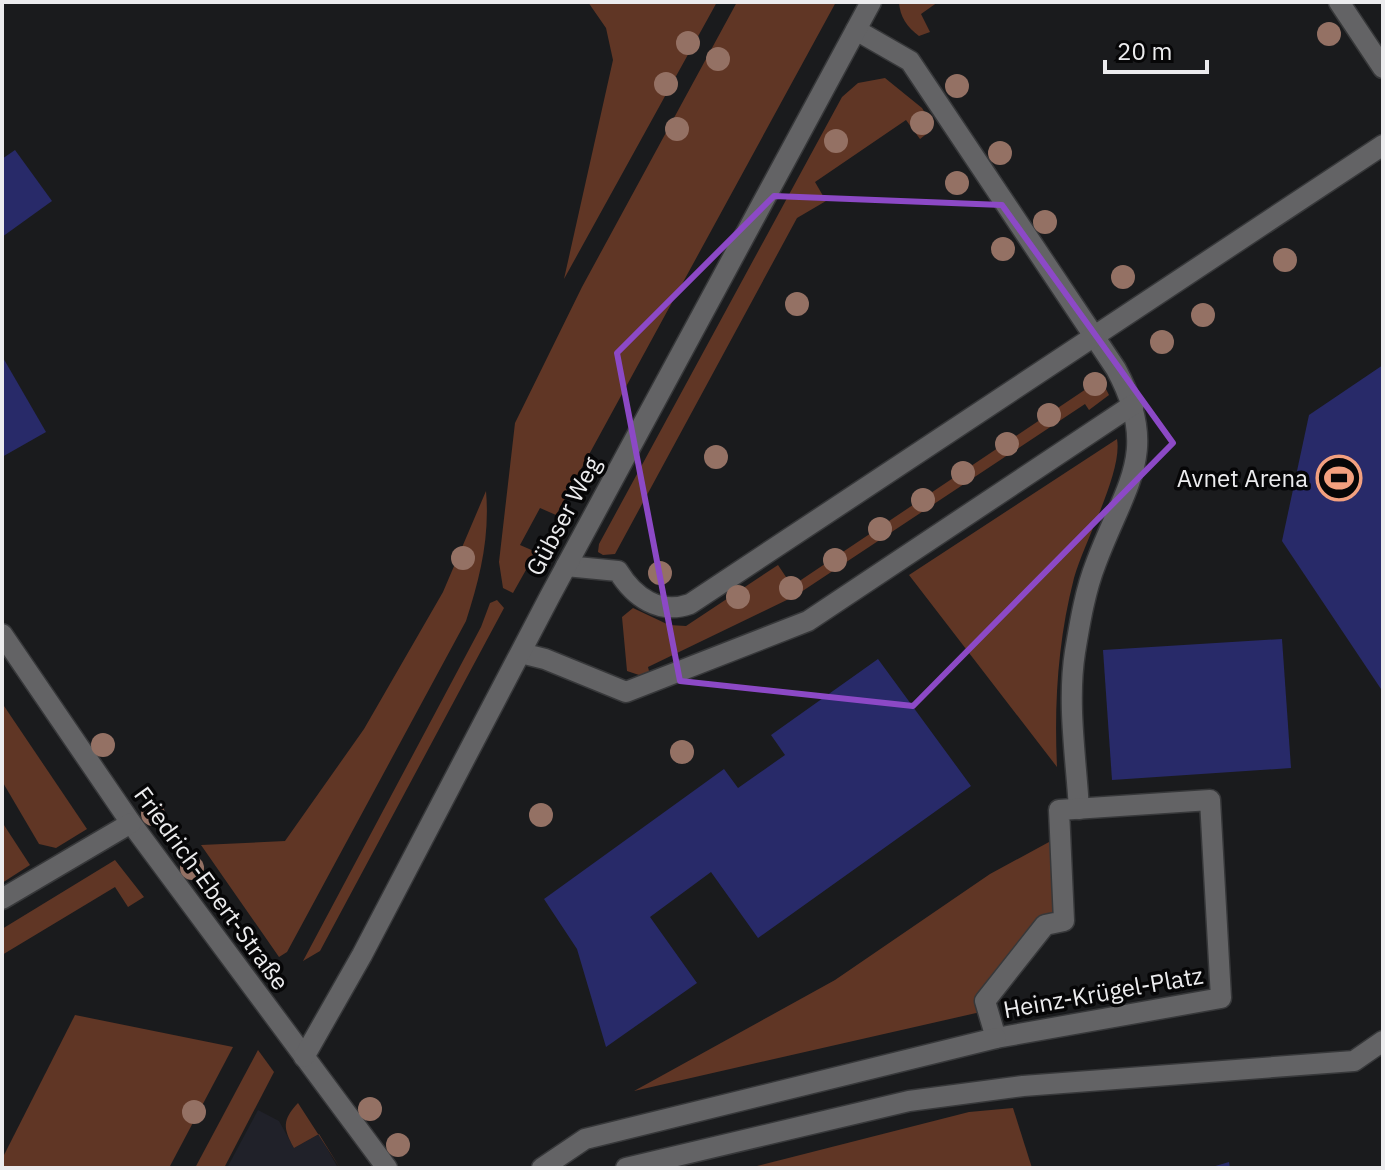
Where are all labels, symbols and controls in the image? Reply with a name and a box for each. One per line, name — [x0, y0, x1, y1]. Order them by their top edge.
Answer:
scale bar — [1105, 24, 1207, 74]
text: 20 m — [1117, 35, 1172, 67]
street label: Gübser Weg — [518, 451, 608, 581]
sports icon: Avnet Arena — [1315, 454, 1363, 502]
place label: Avnet Arena — [1177, 462, 1308, 494]
street label: Friedrich-Ebert-Straße — [127, 780, 297, 996]
street label: Heinz-Krügel-Platz — [1001, 959, 1205, 1025]

